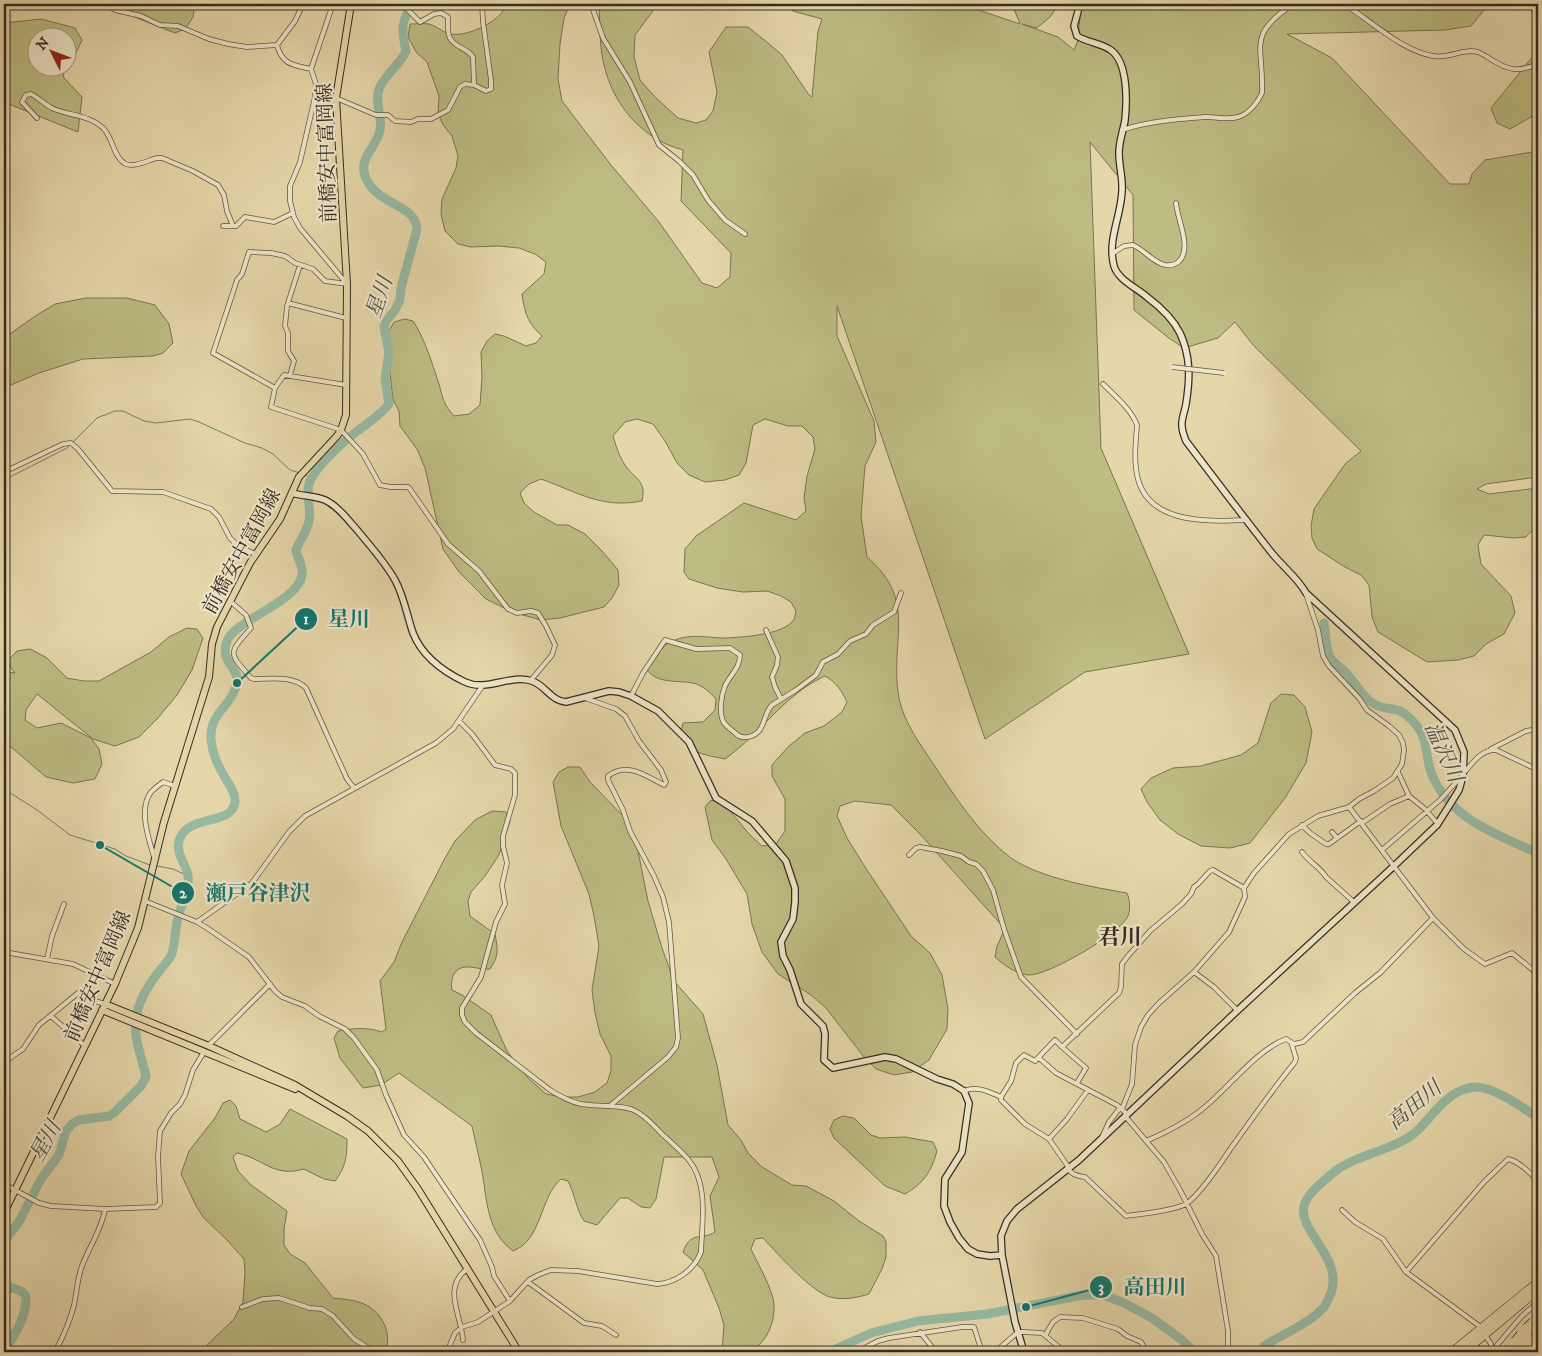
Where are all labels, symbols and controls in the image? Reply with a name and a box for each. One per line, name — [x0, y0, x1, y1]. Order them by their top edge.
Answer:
north arrow — [28, 28, 78, 78]
text: N — [33, 33, 54, 54]
street label: 前橋安中富岡線 — [313, 83, 342, 223]
water label: 星川 — [361, 271, 400, 321]
street label: 前橋安中富岡線 — [197, 484, 287, 619]
callout: 星川 — [293, 601, 380, 637]
text: 星川 — [328, 607, 370, 633]
text: 1 — [303, 610, 309, 629]
water label: 温沢川 — [1418, 718, 1469, 788]
callout: 瀬戸谷津沢 — [171, 875, 321, 911]
text: 瀬戸谷津沢 — [206, 881, 311, 907]
text: 2 — [179, 884, 187, 903]
street label: 前橋安中富岡線 — [60, 907, 137, 1046]
district label: 君川 — [1098, 924, 1142, 951]
water label: 高田川 — [1382, 1074, 1449, 1136]
water label: 星川 — [24, 1115, 68, 1166]
callout: 高田川 — [1089, 1269, 1197, 1305]
text: 高田川 — [1124, 1275, 1187, 1301]
text: 3 — [1098, 1278, 1104, 1297]

